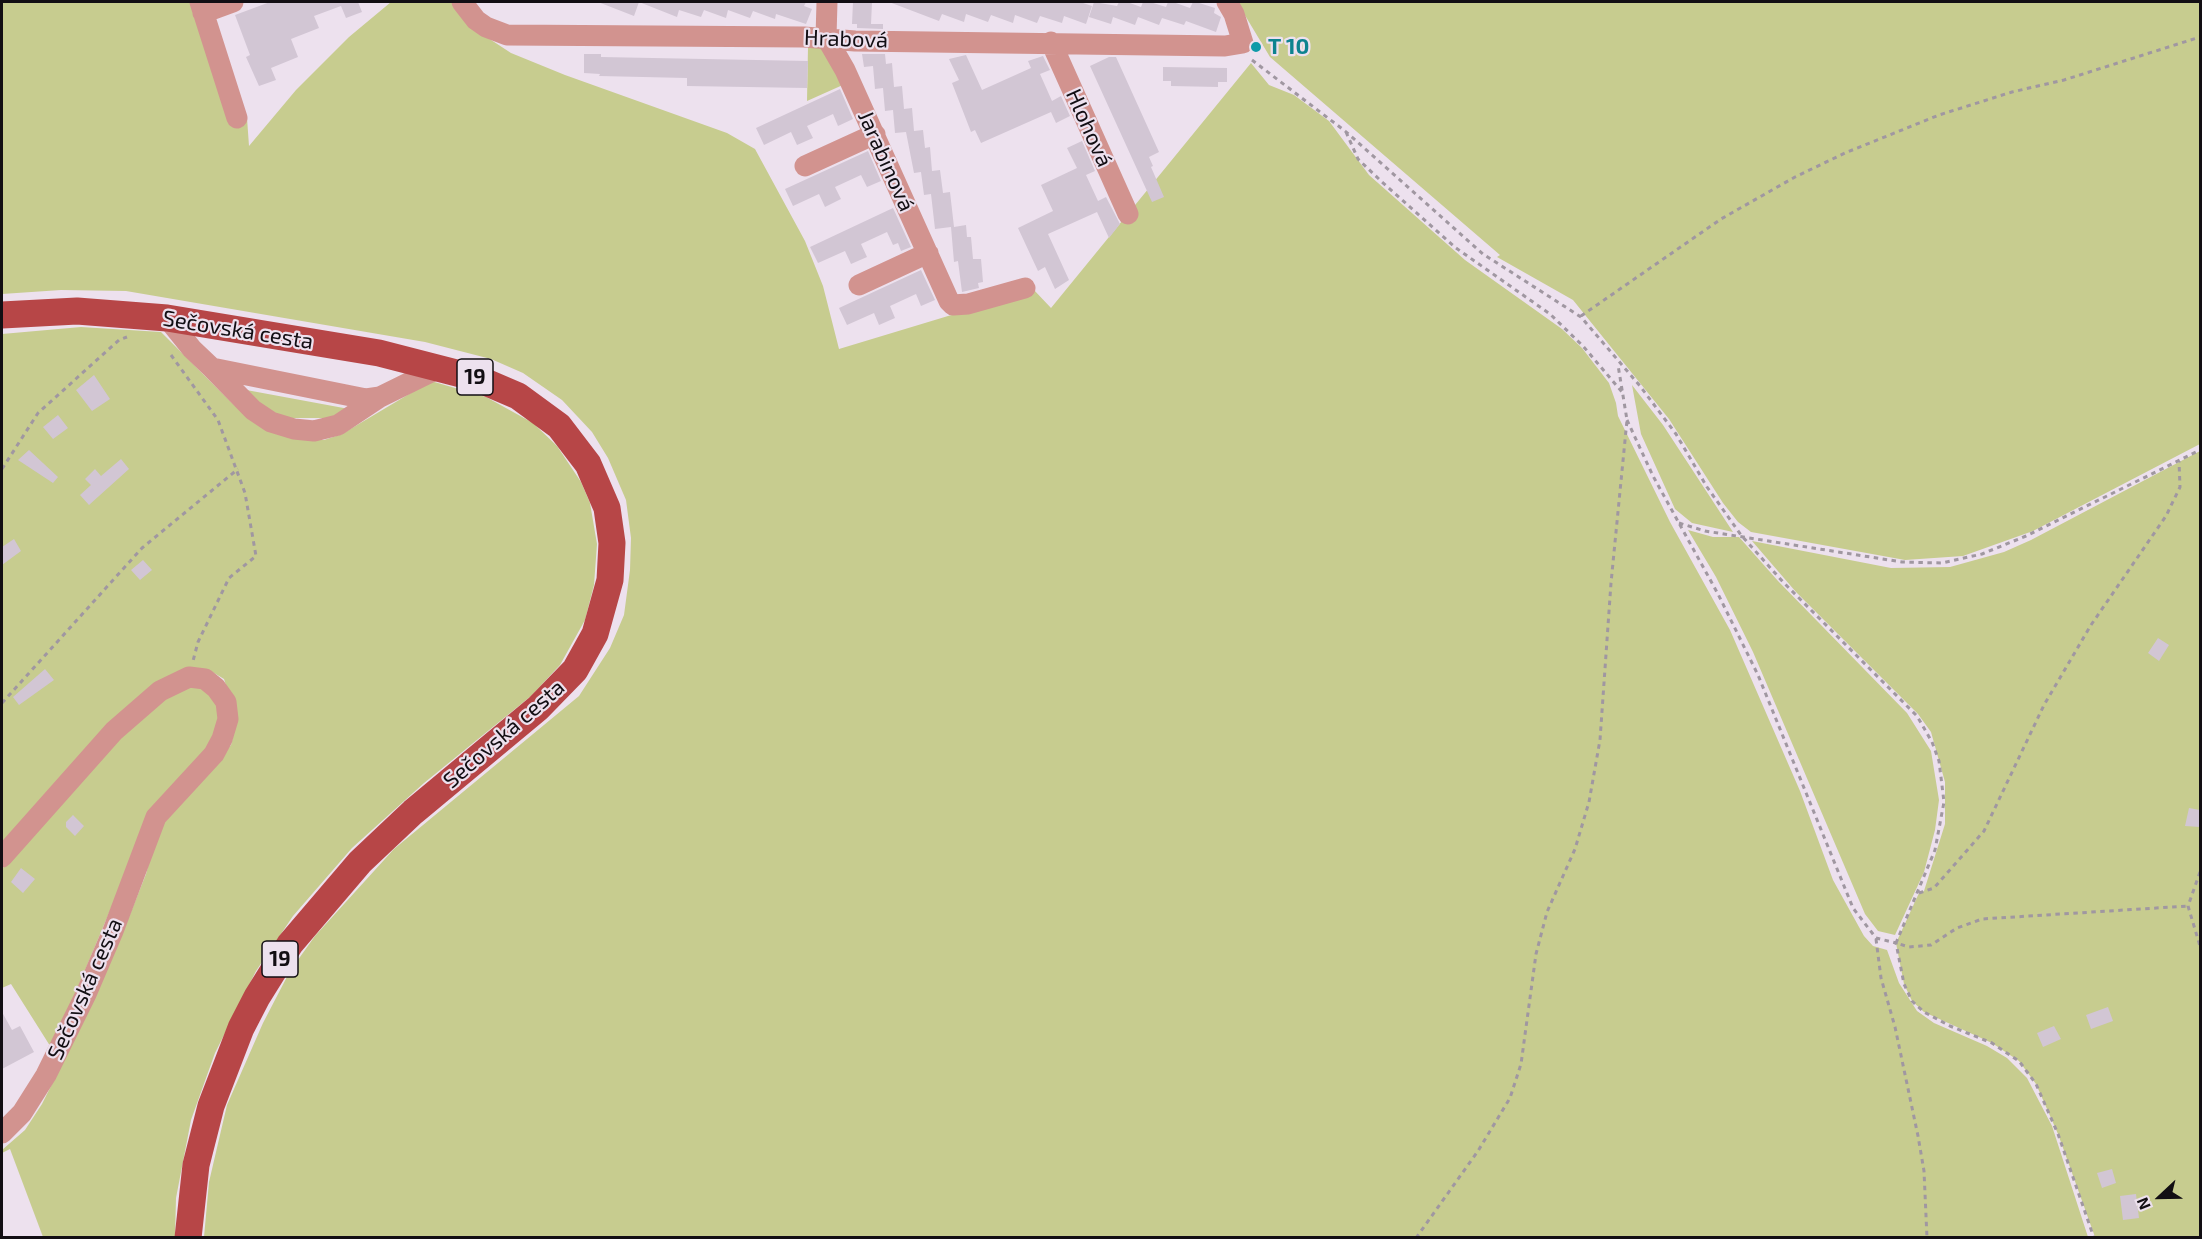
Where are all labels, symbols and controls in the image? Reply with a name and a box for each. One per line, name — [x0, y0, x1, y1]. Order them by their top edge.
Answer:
street label: Hrabová — [804, 24, 888, 54]
place label: T 10 — [1268, 34, 1309, 60]
marker: T 10 — [1249, 40, 1263, 54]
street label: Hlohová — [1060, 85, 1118, 171]
street label: Jarabinová — [852, 107, 920, 215]
street label: Sečovská cesta — [161, 305, 315, 355]
road number: 19 — [457, 359, 493, 395]
street label: Sečovská cesta — [438, 674, 570, 794]
street label: Sečovská cesta — [42, 914, 128, 1064]
road number: 19 — [262, 941, 298, 977]
north arrow — [2130, 1167, 2190, 1227]
text: N — [2132, 1195, 2154, 1213]

